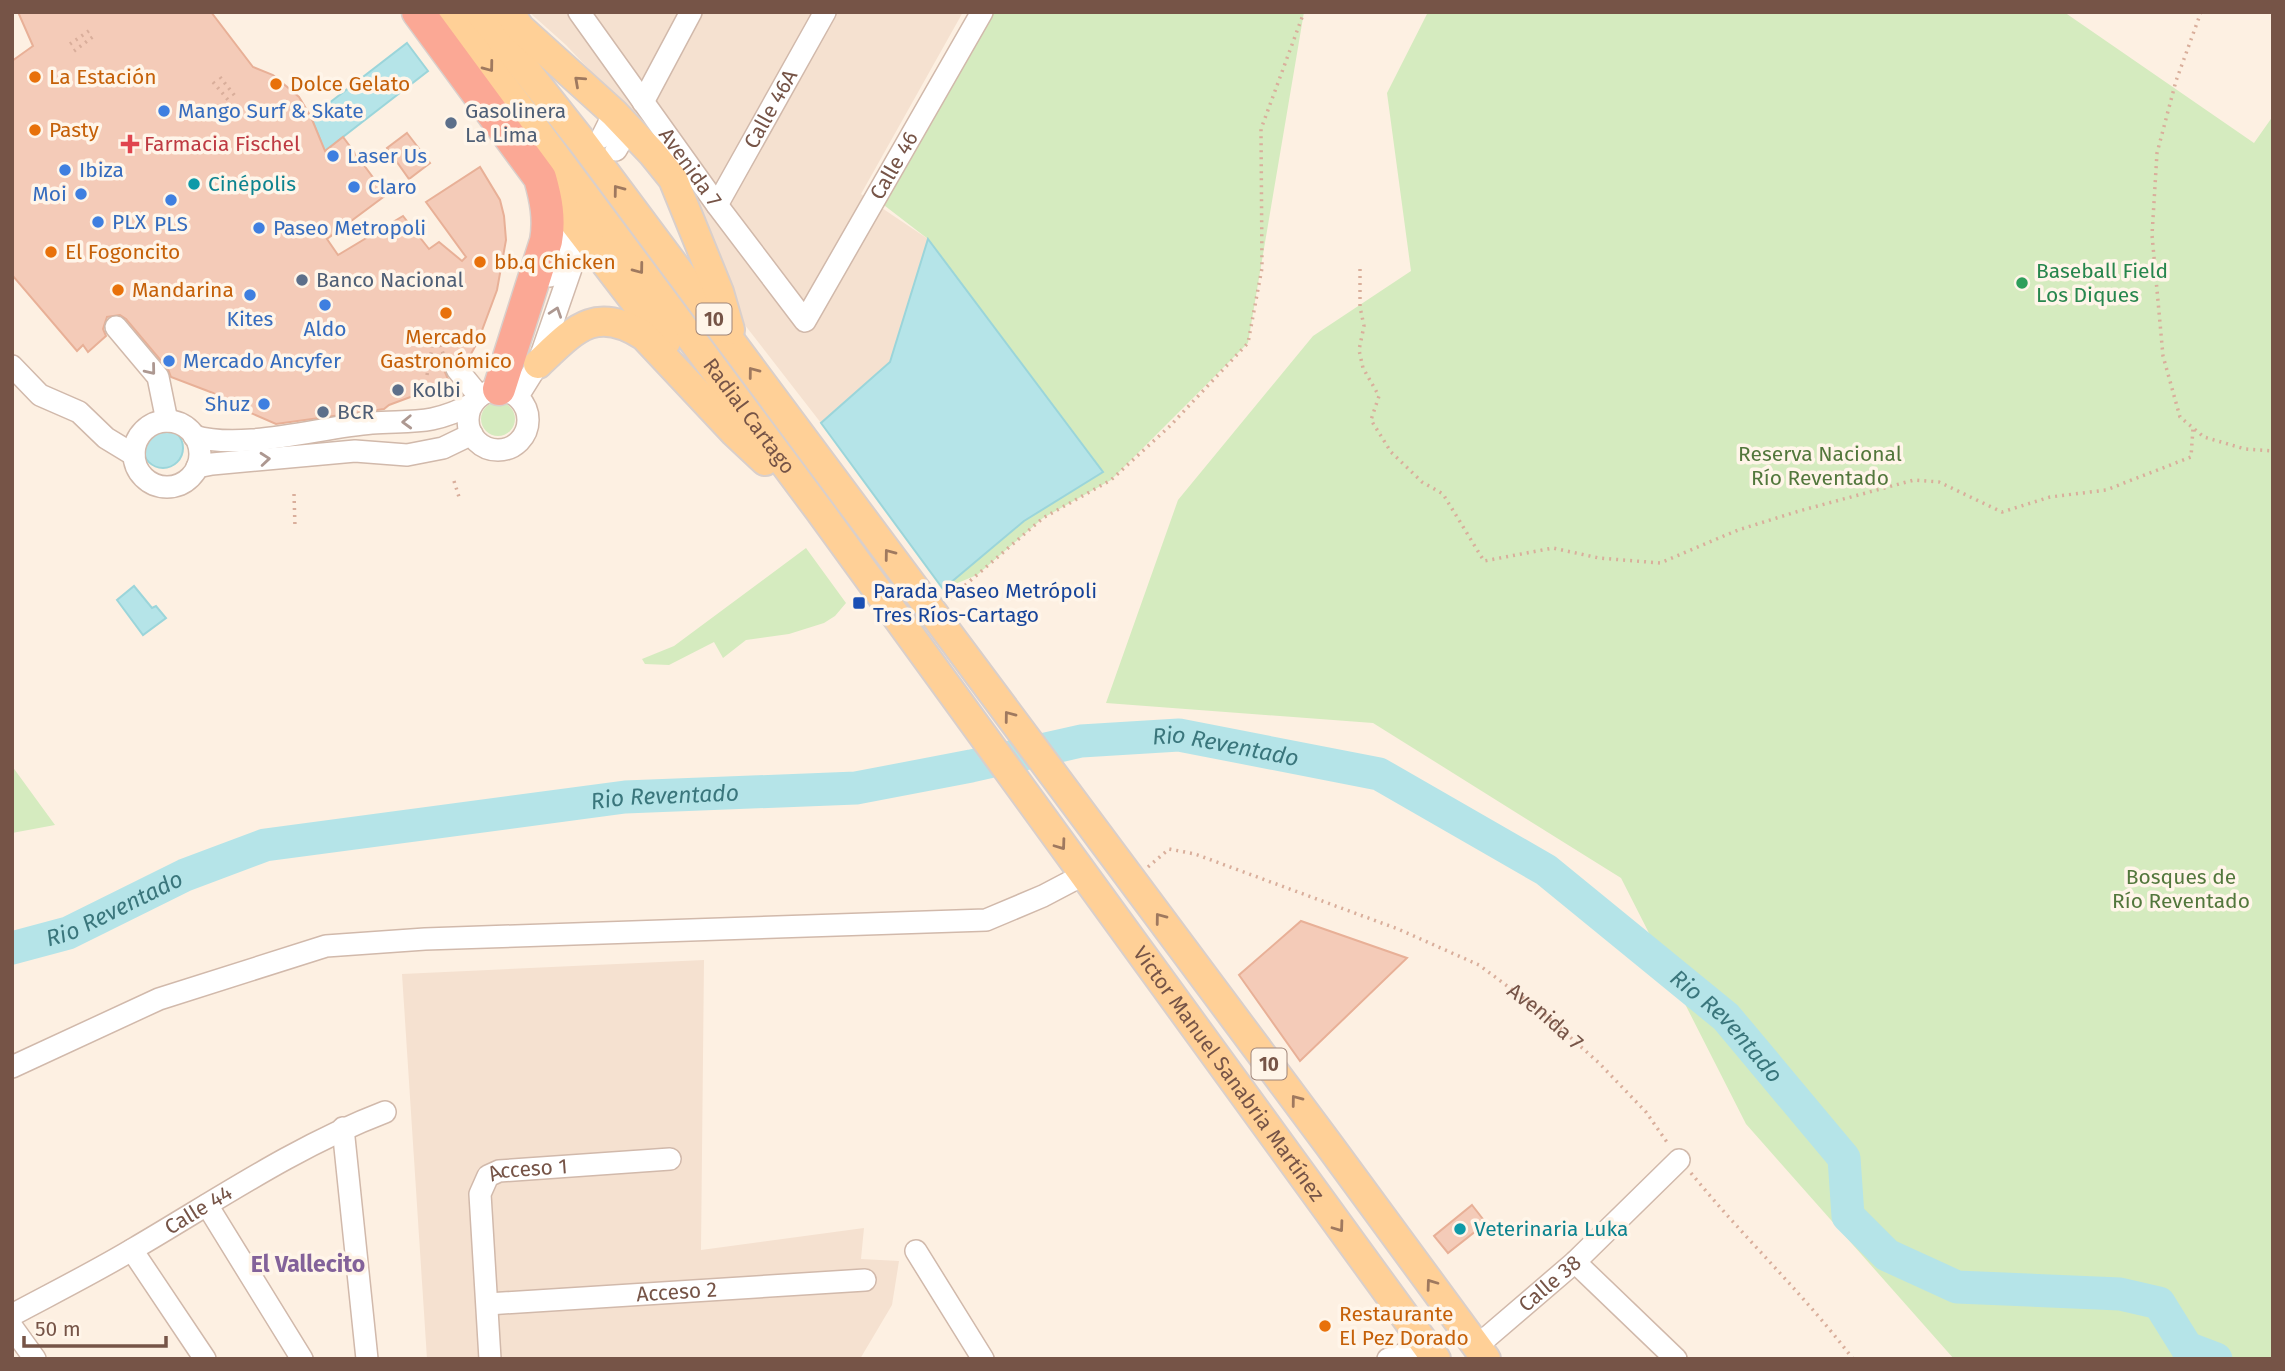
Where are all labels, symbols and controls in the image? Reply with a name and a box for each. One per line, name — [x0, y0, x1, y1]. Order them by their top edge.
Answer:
one-way arrow — [480, 59, 493, 72]
place label: La Estación — [49, 64, 157, 90]
street label: Calle 46A — [738, 65, 803, 153]
marker: La Estación — [27, 69, 43, 85]
place label: Dolce Gelato — [290, 71, 410, 97]
marker: Dolce Gelato — [268, 76, 284, 92]
one-way arrow — [574, 77, 587, 90]
place label: Mango Surf & Skate — [178, 98, 364, 124]
place label: Gasolinera La Lima — [465, 98, 566, 148]
marker: Mango Surf & Skate — [156, 103, 172, 119]
marker: Gasolinera La Lima — [443, 115, 459, 131]
place label: Pasty — [49, 117, 100, 143]
marker: Pasty — [27, 122, 43, 138]
street label: Avenida 7 — [653, 123, 727, 212]
street label: Calle 46 — [864, 127, 924, 204]
place label: Farmacia Fischel — [144, 131, 300, 157]
marker: Farmacia Fischel — [122, 136, 138, 152]
place label: Laser Us — [347, 143, 427, 169]
marker: Laser Us — [325, 148, 341, 164]
place label: Ibiza — [79, 157, 124, 183]
marker: Ibiza — [57, 162, 73, 178]
place label: Cinépolis — [208, 171, 296, 197]
place label: Claro — [368, 174, 417, 200]
marker: Cinépolis — [186, 176, 202, 192]
marker: Claro — [346, 179, 362, 195]
place label: Moi — [32, 181, 67, 207]
one-way arrow — [613, 185, 626, 197]
marker: Moi — [73, 186, 89, 202]
marker: PLS — [163, 192, 179, 208]
place label: PLX — [112, 209, 147, 235]
place label: PLS — [154, 211, 188, 237]
marker: PLX — [90, 214, 106, 230]
place label: Paseo Metropoli — [273, 215, 426, 241]
marker: Paseo Metropoli — [251, 220, 267, 236]
place label: El Fogoncito — [65, 239, 180, 265]
marker: El Fogoncito — [43, 244, 59, 260]
place label: bb.q Chicken — [494, 249, 616, 275]
marker: bb.q Chicken — [472, 254, 488, 270]
place label: Baseball Field Los Diques — [2036, 258, 2168, 308]
one-way arrow — [631, 261, 643, 274]
place label: Banco Nacional — [316, 267, 464, 293]
marker: Banco Nacional — [294, 272, 310, 288]
marker: Baseball Field Los Diques — [2014, 275, 2030, 291]
place label: Mandarina — [132, 277, 234, 303]
marker: Mandarina — [110, 282, 126, 298]
marker: Kites — [242, 287, 258, 303]
marker: Aldo — [317, 297, 333, 313]
road number: 10 — [696, 304, 732, 334]
marker: Mercado Gastronómico — [438, 305, 454, 321]
place label: Kites — [227, 306, 274, 332]
one-way arrow — [548, 307, 562, 319]
place label: Aldo — [304, 316, 346, 342]
place label: Mercado Gastronómico — [380, 324, 512, 374]
place label: Mercado Ancyfer — [183, 348, 341, 374]
marker: Mercado Ancyfer — [161, 353, 177, 369]
street label: Radial Cartago — [697, 353, 801, 479]
one-way arrow — [143, 361, 155, 374]
one-way arrow — [749, 367, 762, 380]
place label: Kolbi — [412, 377, 461, 403]
marker: Kolbi — [390, 382, 406, 398]
place label: Shuz — [205, 391, 250, 417]
marker: Shuz — [256, 396, 272, 412]
place label: BCR — [337, 399, 375, 425]
marker: BCR — [315, 404, 331, 420]
one-way arrow — [402, 414, 413, 429]
park label: Reserva Nacional Río Reventado — [1738, 441, 1902, 491]
one-way arrow — [259, 452, 270, 467]
one-way arrow — [885, 550, 898, 562]
place label: Parada Paseo Metrópoli Tres Ríos-Cartago — [873, 578, 1097, 628]
marker: Parada Paseo Metrópoli Tres Ríos-Cartago — [851, 595, 867, 611]
one-way arrow — [1005, 711, 1018, 724]
water label: Rio Reventado — [1151, 720, 1301, 772]
water label: Rio Reventado — [589, 779, 740, 815]
one-way arrow — [1053, 837, 1065, 850]
water label: Rio Reventado — [43, 864, 187, 952]
park label: Bosques de Río Reventado — [2112, 864, 2250, 914]
one-way arrow — [1156, 913, 1168, 926]
street label: Victor Manuel Sanabria Martínez — [1127, 941, 1330, 1206]
water label: Rio Reventado — [1665, 963, 1789, 1088]
street label: Avenida 7 — [1502, 977, 1588, 1055]
road number: 10 — [1252, 1048, 1286, 1080]
one-way arrow — [1292, 1096, 1305, 1108]
street label: Acceso 1 — [484, 1153, 568, 1187]
street label: Calle 44 — [160, 1180, 237, 1240]
place label: Veterinaria Luka — [1474, 1216, 1628, 1242]
one-way arrow — [1331, 1219, 1344, 1232]
marker: Veterinaria Luka — [1452, 1221, 1468, 1237]
district label: El Vallecito — [251, 1250, 365, 1278]
street label: Calle 38 — [1513, 1250, 1586, 1318]
street label: Acceso 2 — [635, 1276, 718, 1308]
one-way arrow — [1427, 1279, 1439, 1292]
place label: Restaurante El Pez Dorado — [1339, 1301, 1469, 1351]
scale bar — [24, 1304, 166, 1348]
text: 50 m — [35, 1316, 81, 1342]
marker: Restaurante El Pez Dorado — [1317, 1318, 1333, 1334]

